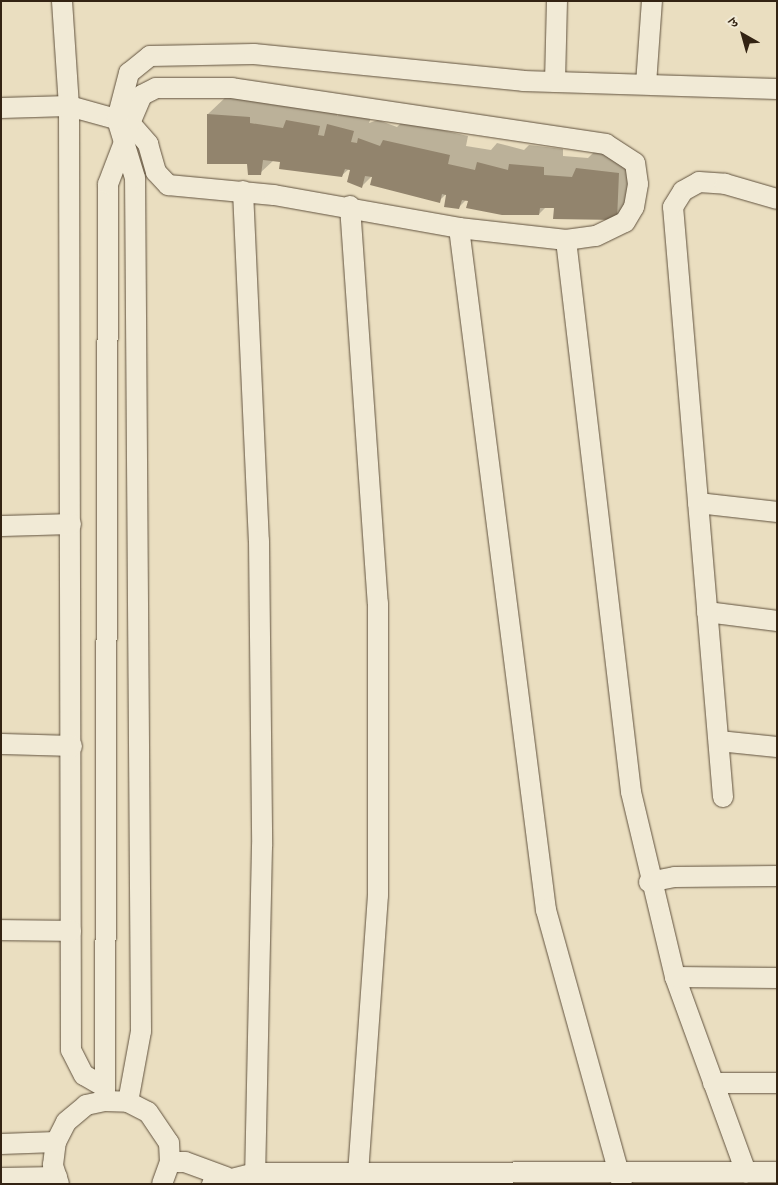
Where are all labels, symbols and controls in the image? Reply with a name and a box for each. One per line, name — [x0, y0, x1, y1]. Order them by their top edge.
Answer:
north arrow — [718, 10, 768, 60]
text: उ — [725, 14, 741, 32]

